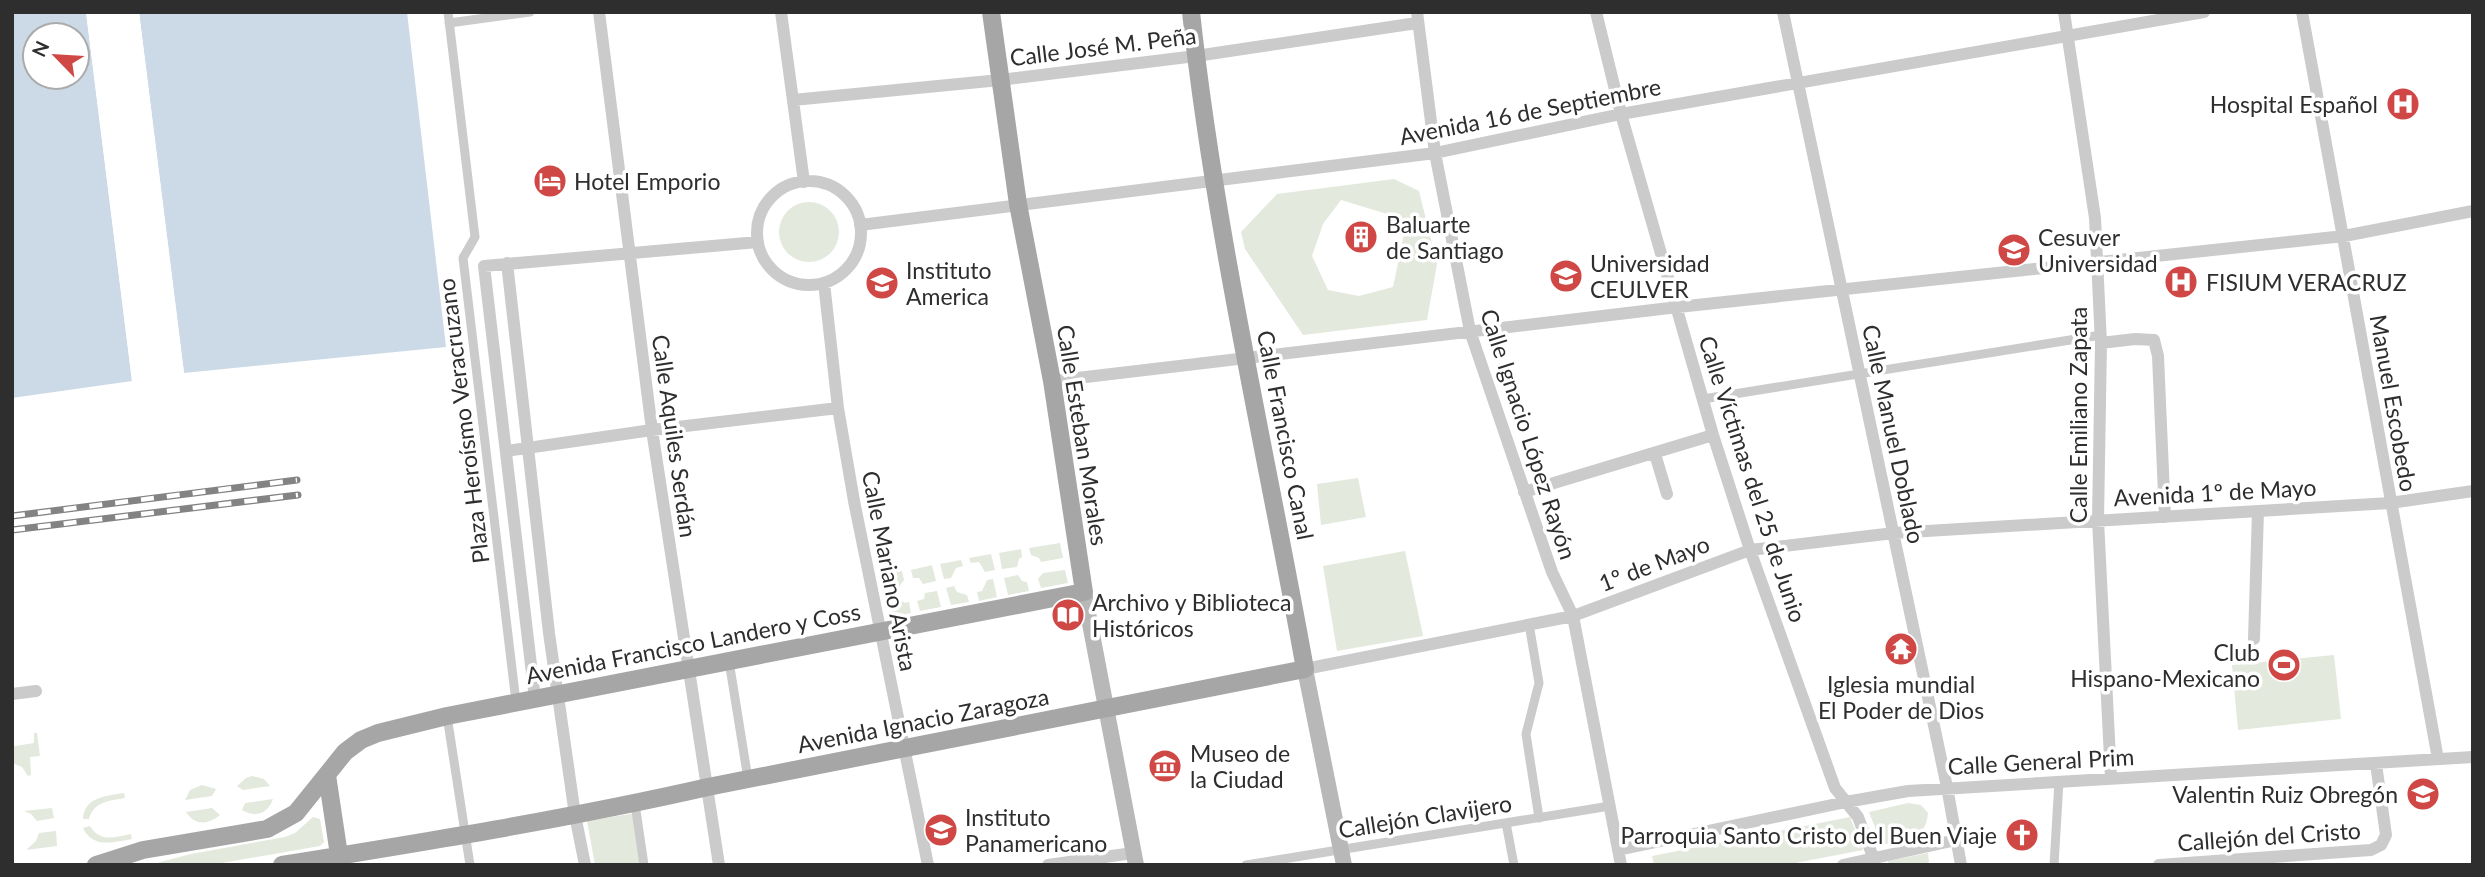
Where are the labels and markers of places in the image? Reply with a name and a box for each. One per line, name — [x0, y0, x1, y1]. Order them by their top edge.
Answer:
hospital icon: Hospital Español — [2384, 85, 2422, 123]
place label: Hospital Español — [2210, 90, 2378, 118]
hotel icon: Hotel Emporio — [531, 162, 569, 200]
place label: Hotel Emporio — [574, 167, 720, 195]
place label: Baluarte de Santiago — [1386, 210, 1504, 264]
building icon: Baluarte de Santiago — [1342, 218, 1380, 256]
place label: Cesuver Universidad — [2038, 223, 2158, 277]
school or university icon: Cesuver Universidad — [1995, 231, 2033, 269]
place label: Universidad CEULVER — [1590, 249, 1710, 303]
place label: Instituto America — [906, 256, 992, 310]
school or university icon: Universidad CEULVER — [1547, 257, 1585, 295]
hospital icon: FISIUM VERACRUZ — [2162, 263, 2200, 301]
school or university icon: Instituto America — [863, 264, 901, 302]
place label: FISIUM VERACRUZ — [2206, 268, 2407, 296]
place label: Archivo y Biblioteca Históricos — [1092, 588, 1291, 642]
library icon: Archivo y Biblioteca Históricos — [1049, 596, 1087, 634]
temple icon: Iglesia mundial El Poder de Dios — [1882, 630, 1920, 668]
place label: Club Hispano-Mexicano — [2070, 638, 2260, 692]
sports icon: Club Hispano-Mexicano — [2265, 646, 2303, 684]
place label: Iglesia mundial El Poder de Dios — [1818, 670, 1984, 724]
place label: Museo de la Ciudad — [1190, 739, 1290, 793]
museum icon: Museo de la Ciudad — [1146, 747, 1184, 785]
school or university icon: Valentin Ruiz Obregón — [2404, 775, 2442, 813]
place label: Valentin Ruiz Obregón — [2172, 780, 2398, 808]
place label: Instituto Panamericano — [965, 803, 1107, 857]
school or university icon: Instituto Panamericano — [922, 811, 960, 849]
church icon: Parroquia Santo Cristo del Buen Viaje — [2003, 816, 2041, 854]
place label: Parroquia Santo Cristo del Buen Viaje — [1620, 821, 1997, 849]

